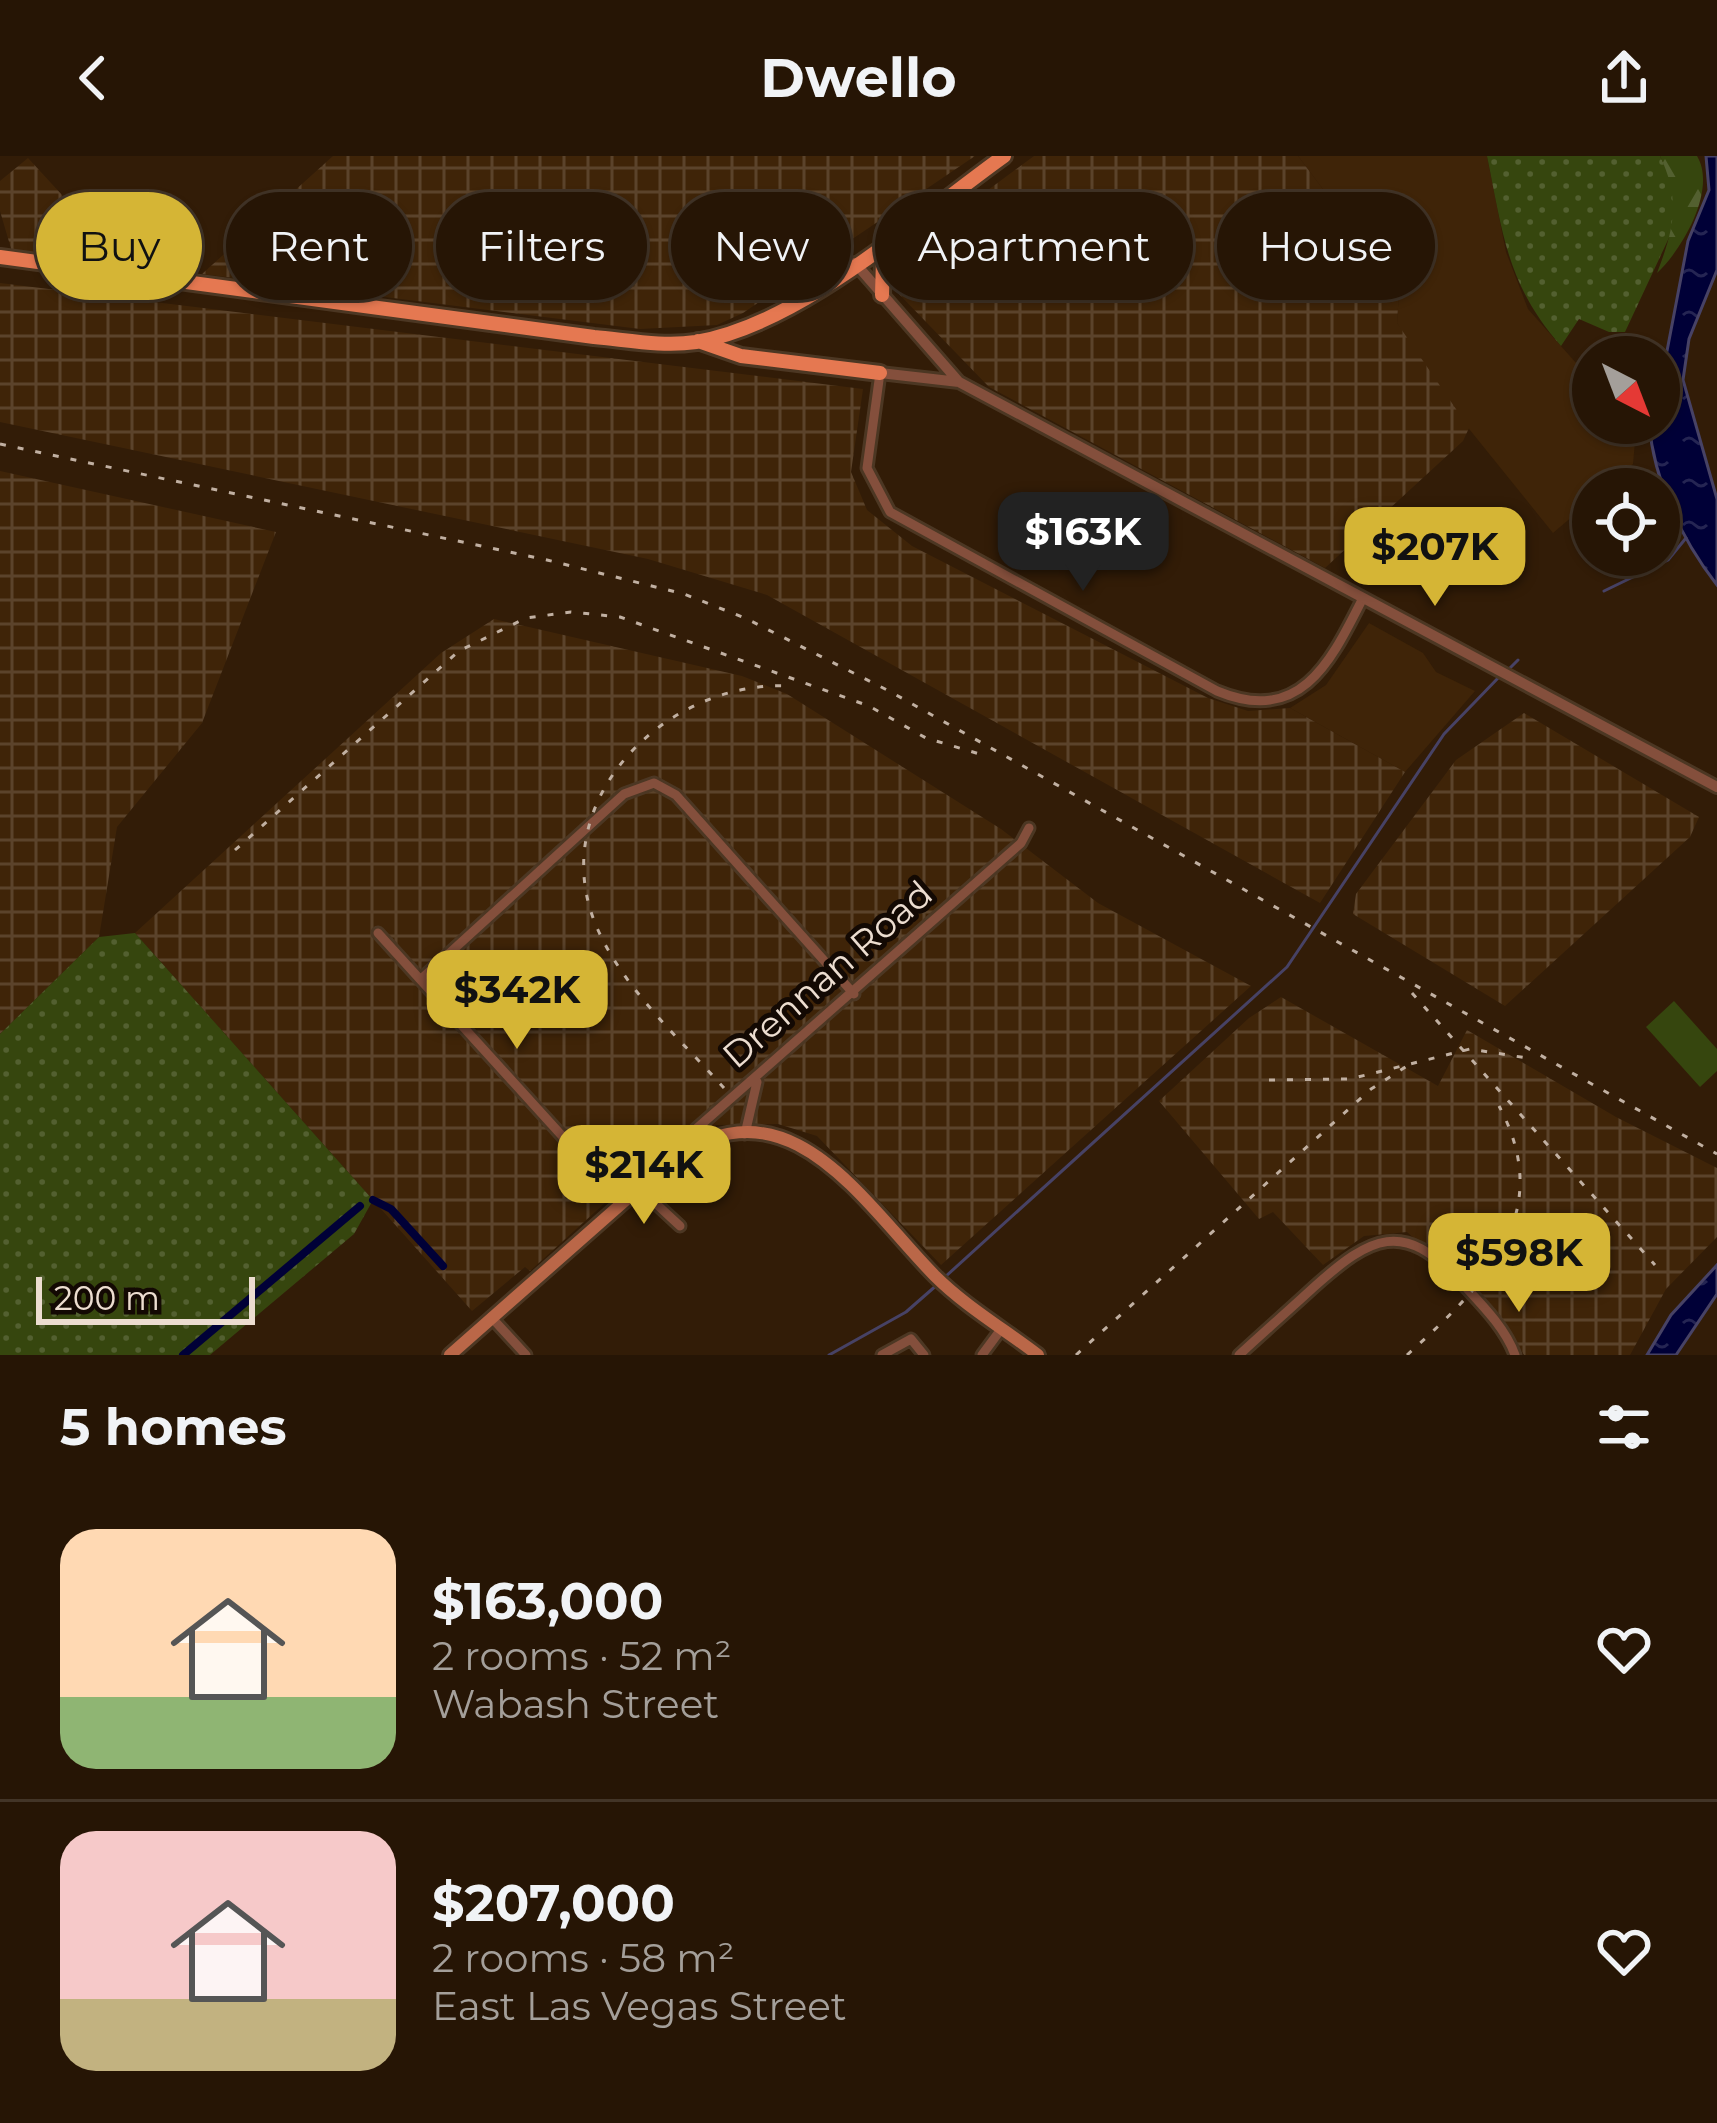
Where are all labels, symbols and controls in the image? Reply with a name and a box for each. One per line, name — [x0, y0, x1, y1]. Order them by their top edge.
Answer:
icon: back — [60, 45, 126, 111]
text: Dwello — [760, 45, 957, 111]
icon: share — [1591, 45, 1657, 111]
chip: Buy — [36, 192, 202, 300]
chip: Rent — [226, 192, 412, 300]
chip: Filters — [436, 192, 647, 300]
chip: New — [671, 192, 851, 300]
chip: Apartment — [875, 192, 1193, 300]
chip: House — [1217, 192, 1435, 300]
north arrow — [1572, 336, 1680, 444]
map controls — [1572, 336, 1680, 576]
button: locate — [1572, 468, 1680, 576]
pin: $163K — [999, 492, 1167, 594]
text: $163K — [1025, 507, 1141, 555]
pin: $207K — [1351, 507, 1519, 609]
text: $207K — [1371, 522, 1499, 570]
street label: Drennan Road — [713, 871, 941, 1077]
pin: $342K — [433, 950, 601, 1052]
text: $342K — [454, 965, 580, 1013]
pin: $214K — [560, 1125, 728, 1227]
text: $214K — [585, 1140, 703, 1188]
pin: $598K — [1435, 1213, 1603, 1315]
text: $598K — [1455, 1228, 1583, 1276]
scale bar — [36, 1271, 255, 1324]
text: 200 m — [54, 1278, 160, 1318]
icon: filters — [1591, 1394, 1657, 1460]
text: 5 homes — [60, 1396, 287, 1458]
text: $163,000 — [432, 1570, 663, 1632]
icon: home — [156, 1577, 300, 1721]
icon: heart — [1591, 1616, 1657, 1682]
text: 2 rooms · 52 m² — [432, 1632, 732, 1680]
text: Wabash Street — [432, 1680, 719, 1728]
text: $207,000 — [432, 1872, 675, 1934]
icon: home — [156, 1879, 300, 2023]
icon: heart — [1591, 1918, 1657, 1984]
text: 2 rooms · 58 m² — [432, 1934, 734, 1982]
text: East Las Vegas Street — [432, 1982, 847, 2030]

